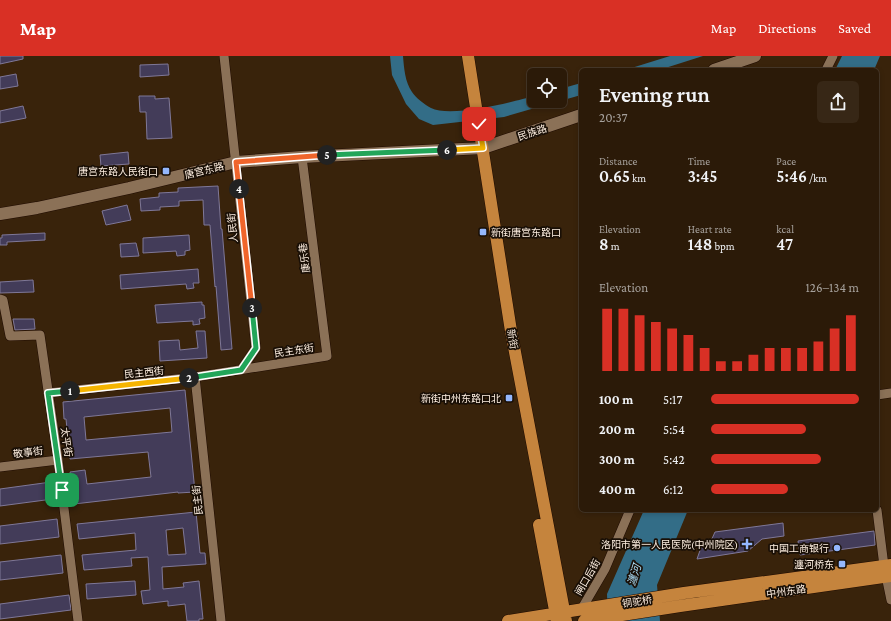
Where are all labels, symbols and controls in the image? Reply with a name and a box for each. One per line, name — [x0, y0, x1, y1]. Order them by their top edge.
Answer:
text: Map — [20, 18, 56, 39]
text: Map — [711, 20, 736, 36]
text: Directions — [758, 20, 816, 36]
text: Saved — [838, 20, 871, 36]
map controls — [527, 68, 567, 108]
button: locate — [527, 68, 567, 108]
button: share — [817, 81, 859, 123]
text: Evening run — [599, 82, 710, 107]
pin — [462, 107, 496, 141]
text: 20:37 — [599, 110, 628, 125]
icon: check — [468, 113, 490, 135]
street label: 民族路 — [516, 123, 548, 142]
pin: 6 — [437, 140, 457, 160]
text: 6 — [444, 144, 450, 156]
pin: 5 — [317, 145, 337, 165]
text: 5 — [324, 149, 330, 161]
text: Distance — [599, 155, 637, 167]
text: Time — [688, 155, 710, 167]
text: Pace — [776, 155, 796, 167]
street label: 唐宫东路 — [183, 160, 225, 181]
place label: 唐宫东路人民街口 — [78, 166, 158, 177]
marker: 唐宫东路人民街口 — [161, 166, 171, 176]
text: 0.65 — [599, 167, 630, 186]
text: 3:45 — [688, 167, 717, 186]
text: 5:46 — [776, 167, 807, 186]
text: km — [630, 172, 646, 184]
text: /km — [807, 172, 827, 184]
pin: 4 — [229, 179, 249, 199]
text: 4 — [236, 183, 242, 195]
street label: 人民街 — [225, 212, 240, 243]
text: Elevation — [599, 223, 641, 235]
text: Heart rate — [688, 223, 732, 235]
text: kcal — [776, 223, 794, 235]
marker: 新街唐宫东路口 — [478, 227, 488, 237]
place label: 新街唐宫东路口 — [491, 227, 561, 238]
text: 8 — [599, 235, 609, 254]
text: 148 — [688, 235, 712, 254]
text: 47 — [776, 235, 793, 254]
text: m — [609, 240, 620, 252]
text: bpm — [712, 240, 735, 252]
street label: 康乐巷 — [297, 242, 312, 273]
text: Elevation — [599, 280, 648, 295]
text: 126–134 m — [806, 280, 859, 295]
pin: 3 — [242, 298, 262, 318]
text: 3 — [249, 302, 255, 314]
street label: 新街 — [505, 328, 520, 350]
street label: 民主东街 — [273, 342, 315, 359]
street label: 民主西街 — [124, 365, 165, 380]
pin: 2 — [179, 368, 199, 388]
text: 2 — [186, 372, 192, 384]
pin: 1 — [60, 381, 80, 401]
text: 1 — [68, 385, 72, 397]
text: 100 m — [599, 392, 633, 407]
text: 5:17 — [663, 392, 682, 407]
place label: 新街中州东路口北 — [421, 393, 501, 404]
marker: 新街中州东路口北 — [504, 393, 514, 403]
text: 200 m — [599, 422, 635, 437]
text: 5:54 — [663, 422, 685, 437]
street label: 太平街 — [59, 426, 74, 458]
street label: 敬事街 — [13, 445, 44, 460]
text: 300 m — [599, 452, 635, 467]
text: 5:42 — [663, 452, 685, 467]
pin — [45, 473, 79, 507]
icon: arrive — [51, 479, 73, 501]
text: 400 m — [599, 482, 635, 497]
text: 6:12 — [663, 482, 683, 497]
street label: 民主街 — [190, 484, 205, 515]
marker: 洛阳市第一人民医院(中州院区) — [741, 538, 753, 550]
place label: 洛阳市第一人民医院(中州院区) — [601, 539, 738, 551]
place label: 中国工商银行 — [769, 543, 829, 554]
marker: 中国工商银行 — [832, 543, 842, 553]
street label: 闸口后街 — [573, 557, 602, 597]
place label: 瀍河桥东 — [794, 559, 834, 570]
marker: 瀍河桥东 — [837, 559, 847, 569]
water label: 瀍河 — [625, 561, 644, 587]
street label: 中州东路 — [765, 583, 807, 600]
street label: 铜驼桥 — [621, 594, 653, 609]

